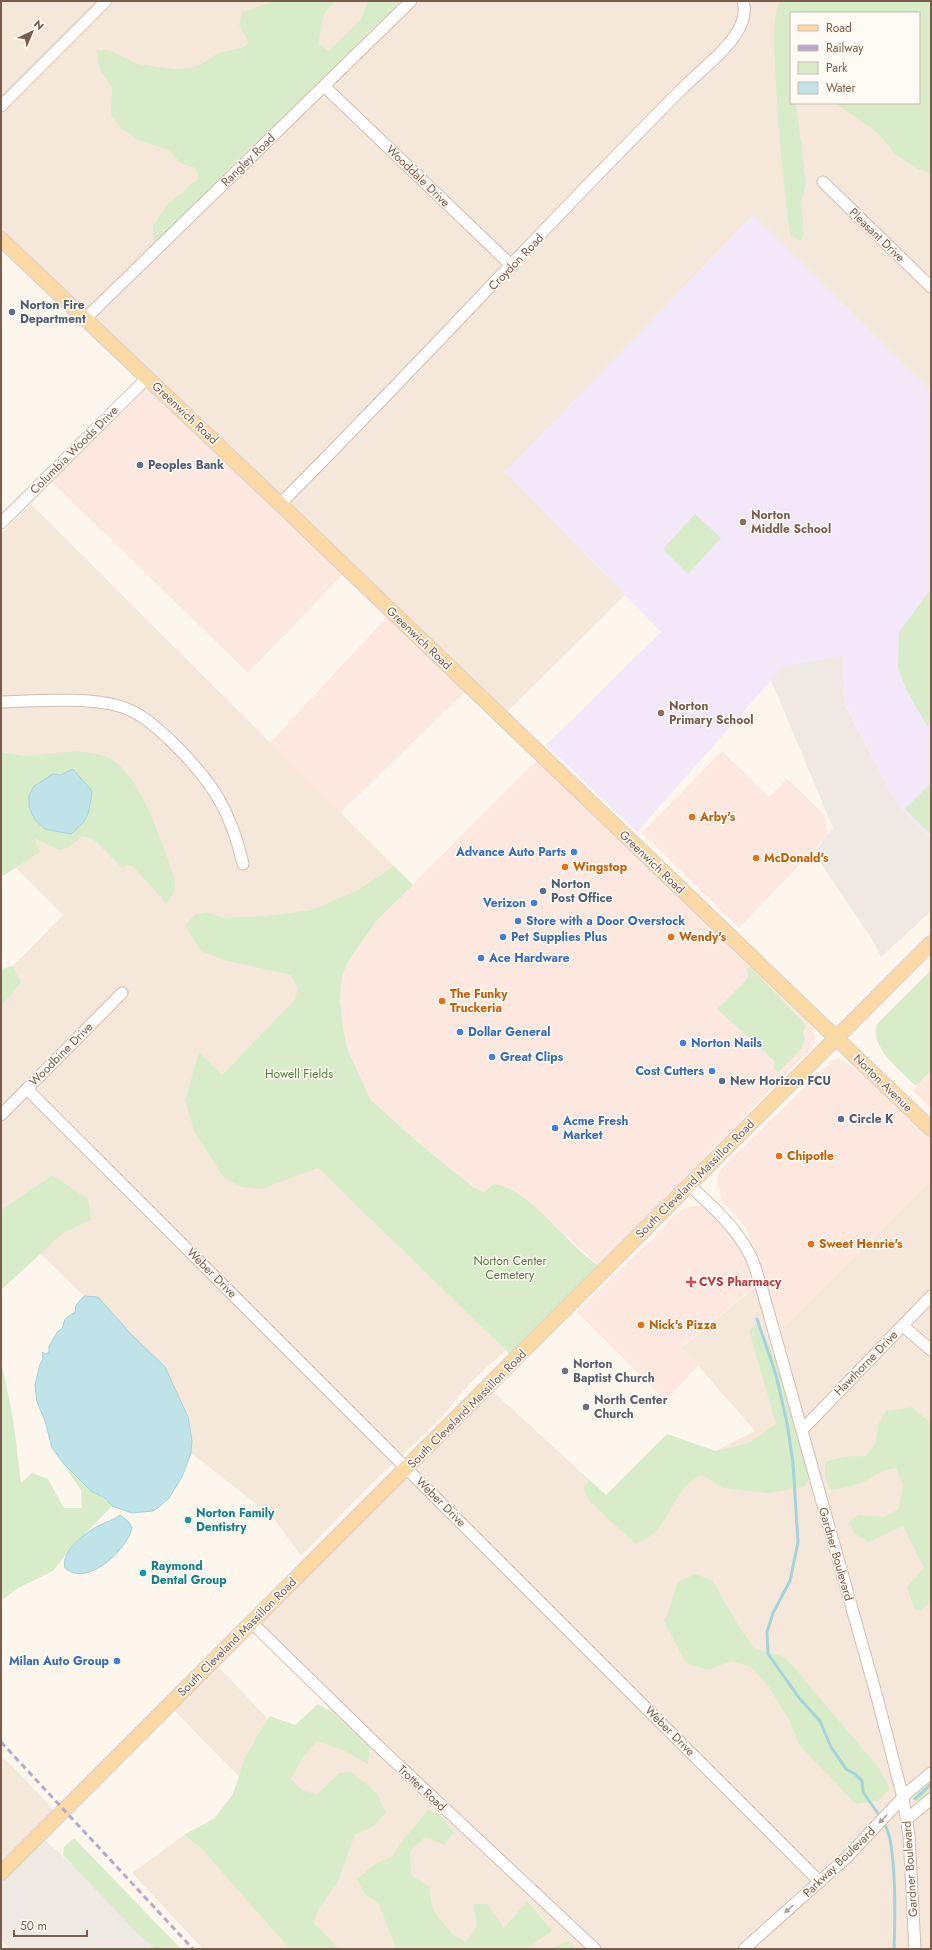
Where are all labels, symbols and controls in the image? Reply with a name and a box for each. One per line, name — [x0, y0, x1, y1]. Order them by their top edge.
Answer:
north arrow — [12, 12, 52, 52]
legend — [790, 12, 920, 104]
text: N — [30, 16, 48, 34]
text: Road — [826, 19, 852, 37]
text: Railway — [826, 39, 864, 57]
text: Park — [826, 59, 848, 77]
text: Water — [826, 79, 857, 97]
street label: Rangley Road — [217, 130, 279, 190]
street label: Wooddale Drive — [382, 141, 454, 211]
street label: Pleasant Drive — [845, 204, 909, 266]
street label: Croydon Road — [484, 229, 548, 295]
place label: Norton Fire Department — [20, 296, 86, 328]
marker: Norton Fire Department — [7, 307, 17, 317]
street label: Greenwich Road — [148, 378, 222, 448]
street label: Columbia Woods Drive — [26, 402, 122, 498]
place label: Peoples Bank — [148, 456, 224, 474]
marker: Peoples Bank — [135, 460, 145, 470]
place label: Norton Middle School — [751, 506, 831, 538]
marker: Norton Middle School — [738, 517, 748, 527]
street label: Greenwich Road — [382, 602, 456, 674]
place label: Norton Primary School — [669, 697, 754, 729]
marker: Norton Primary School — [656, 708, 666, 718]
place label: Arby's — [699, 808, 736, 826]
marker: Arby's — [687, 812, 697, 822]
street label: Greenwich Road — [615, 826, 689, 898]
place label: Advance Auto Parts — [455, 843, 567, 861]
marker: Advance Auto Parts — [569, 847, 579, 857]
place label: McDonald's — [764, 849, 829, 867]
marker: McDonald's — [751, 853, 761, 863]
place label: Wingstop — [573, 858, 628, 876]
marker: Wingstop — [560, 862, 570, 872]
place label: Norton Post Office — [551, 875, 612, 907]
marker: Norton Post Office — [538, 886, 548, 896]
place label: Verizon — [482, 894, 526, 912]
marker: Verizon — [529, 898, 539, 908]
place label: Store with a Door Overstock — [526, 912, 685, 930]
marker: Store with a Door Overstock — [513, 916, 523, 926]
place label: Pet Supplies Plus — [511, 928, 608, 946]
place label: Wendy's — [679, 928, 727, 946]
marker: Pet Supplies Plus — [498, 932, 508, 942]
marker: Wendy's — [666, 932, 676, 942]
place label: Ace Hardware — [488, 949, 570, 967]
marker: Ace Hardware — [476, 953, 486, 963]
place label: The Funky Truckeria — [450, 985, 508, 1017]
marker: The Funky Truckeria — [437, 996, 447, 1006]
street label: Woodbine Drive — [25, 1018, 97, 1090]
place label: Dollar General — [468, 1023, 550, 1041]
marker: Dollar General — [455, 1027, 465, 1037]
place label: Norton Nails — [691, 1034, 762, 1052]
marker: Norton Nails — [678, 1038, 688, 1048]
place label: Great Clips — [500, 1048, 564, 1066]
street label: Norton Avenue — [849, 1050, 917, 1116]
marker: Great Clips — [487, 1052, 497, 1062]
place label: Cost Cutters — [635, 1062, 705, 1080]
park label: Howell Fields — [265, 1065, 333, 1083]
marker: Cost Cutters — [707, 1066, 717, 1076]
place label: New Horizon FCU — [730, 1072, 831, 1090]
marker: New Horizon FCU — [717, 1076, 727, 1086]
place label: Circle K — [849, 1110, 894, 1128]
place label: Acme Fresh Market — [562, 1112, 629, 1144]
marker: Circle K — [836, 1114, 846, 1124]
street label: South Cleveland Massillon Road — [631, 1115, 759, 1243]
marker: Acme Fresh Market — [550, 1123, 560, 1133]
place label: Chipotle — [787, 1147, 834, 1165]
marker: Chipotle — [774, 1151, 784, 1161]
place label: Sweet Henrie's — [819, 1235, 903, 1253]
marker: Sweet Henrie's — [806, 1239, 816, 1249]
street label: Weber Drive — [183, 1244, 241, 1302]
park label: Norton Center Cemetery — [473, 1252, 547, 1284]
place label: CVS Pharmacy — [699, 1273, 782, 1291]
marker: CVS Pharmacy — [686, 1277, 696, 1287]
place label: Nick's Pizza — [649, 1316, 716, 1334]
marker: Nick's Pizza — [636, 1320, 646, 1330]
street label: Hawthorne Drive — [830, 1326, 902, 1400]
street label: South Cleveland Massillon Road — [403, 1345, 531, 1473]
place label: Norton Baptist Church — [573, 1355, 655, 1387]
marker: Norton Baptist Church — [560, 1366, 570, 1376]
place label: North Center Church — [594, 1391, 668, 1423]
marker: North Center Church — [581, 1402, 591, 1412]
street label: Weber Drive — [412, 1473, 470, 1531]
place label: Norton Family Dentistry — [196, 1504, 275, 1536]
street label: Gardner Boulevard — [814, 1505, 858, 1603]
marker: Norton Family Dentistry — [183, 1515, 193, 1525]
place label: Raymond Dental Group — [151, 1557, 227, 1589]
marker: Raymond Dental Group — [138, 1568, 148, 1578]
street label: South Cleveland Massillon Road — [173, 1573, 301, 1701]
place label: Milan Auto Group — [9, 1652, 110, 1670]
marker: Milan Auto Group — [112, 1656, 122, 1666]
street label: Weber Drive — [641, 1702, 699, 1760]
street label: Trotter Road — [394, 1761, 450, 1815]
one-way arrow — [878, 1814, 888, 1824]
street label: Gardner Boulevard — [898, 1820, 922, 1918]
street label: Parkway Boulevard — [799, 1823, 879, 1901]
one-way arrow — [784, 1905, 795, 1914]
scale bar — [14, 1912, 87, 1938]
text: 50 m — [20, 1917, 47, 1935]

